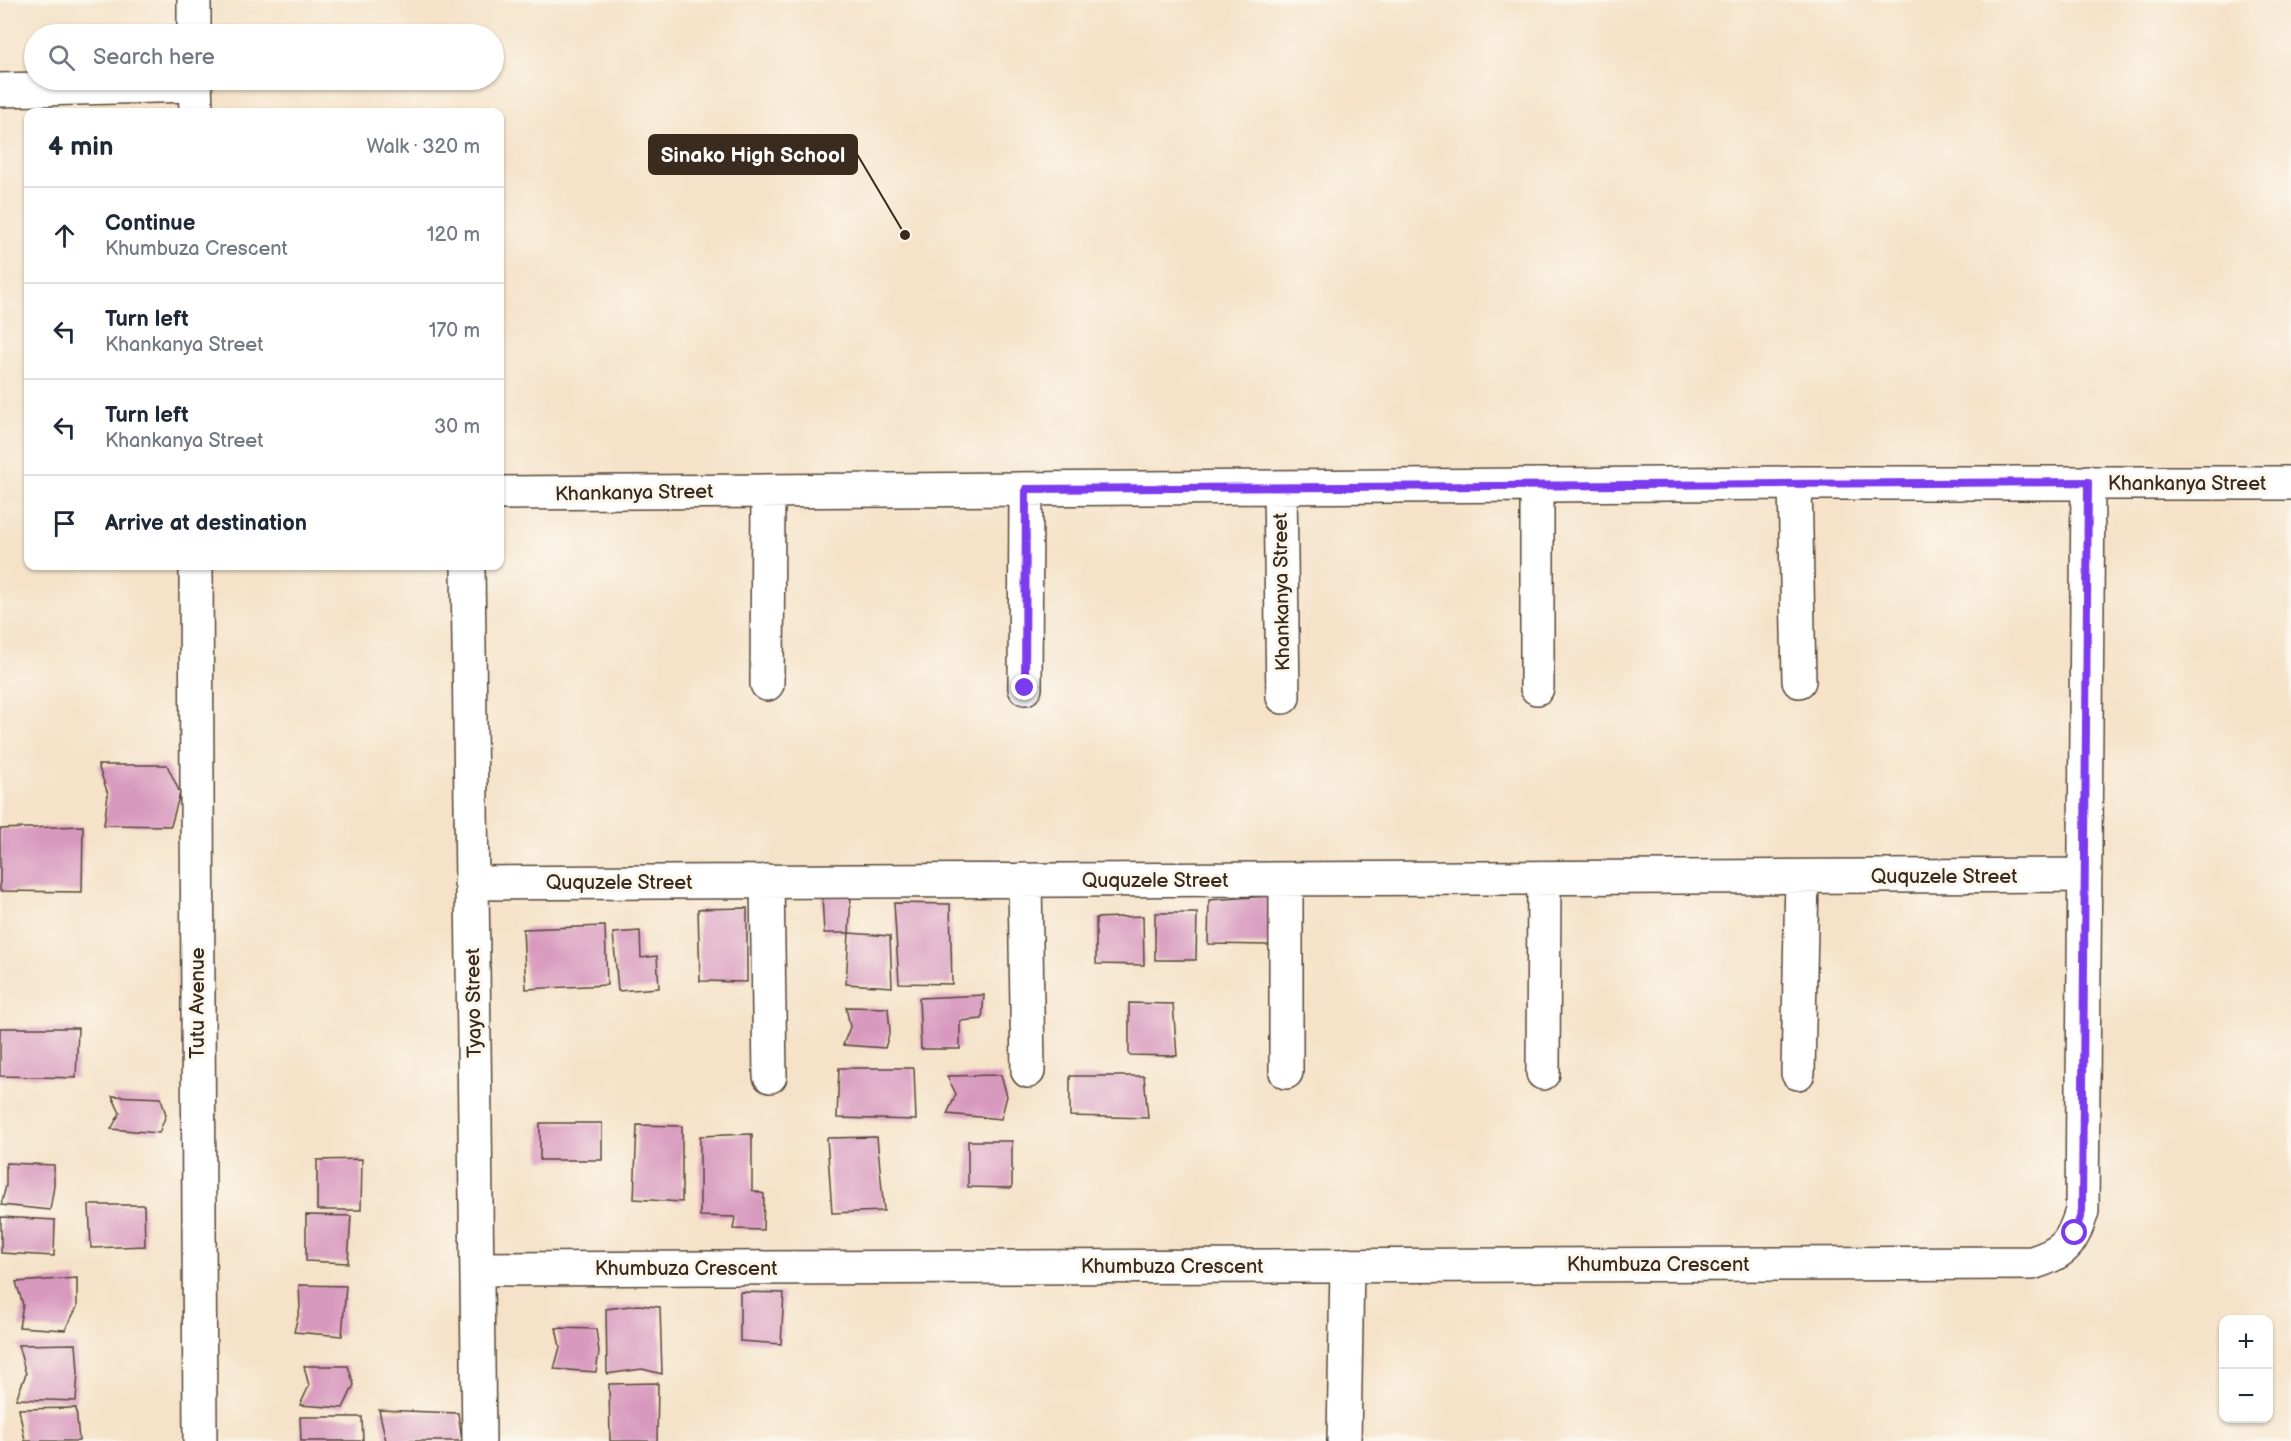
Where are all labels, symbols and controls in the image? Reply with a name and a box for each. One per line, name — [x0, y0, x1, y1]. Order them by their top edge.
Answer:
search box — [24, 24, 504, 90]
icon: search — [45, 41, 78, 74]
text: Search here — [93, 44, 215, 71]
text: 4 min — [48, 132, 113, 163]
text: Walk · 320 m — [366, 135, 480, 159]
callout: Sinako High School — [649, 135, 857, 174]
text: Sinako High School — [661, 143, 845, 168]
text: Continue — [105, 210, 195, 237]
icon: ahead — [48, 219, 81, 252]
text: 120 m — [427, 223, 480, 247]
text: Khumbuza Crescent — [105, 237, 288, 261]
text: Turn left — [105, 306, 189, 333]
icon: left — [48, 315, 81, 348]
text: 170 m — [429, 319, 480, 343]
text: Khankanya Street — [105, 333, 263, 357]
text: Turn left — [105, 402, 189, 429]
icon: left — [48, 411, 81, 444]
text: 30 m — [434, 415, 480, 439]
text: Khankanya Street — [105, 429, 263, 453]
street label: Khankanya Street — [2108, 472, 2266, 496]
street label: Khankanya Street — [555, 480, 713, 506]
icon: arrive — [48, 507, 81, 540]
text: Arrive at destination — [105, 510, 307, 537]
street label: Khankanya Street — [1269, 513, 1295, 671]
route end — [1011, 674, 1037, 700]
street label: Ququzele Street — [1871, 865, 2017, 889]
street label: Ququzele Street — [1082, 869, 1228, 893]
street label: Ququzele Street — [546, 871, 692, 895]
street label: Tutu Avenue — [186, 947, 210, 1059]
street label: Tyayo Street — [461, 948, 487, 1058]
route start — [2061, 1219, 2087, 1245]
street label: Khumbuza Crescent — [1567, 1253, 1749, 1277]
street label: Khumbuza Crescent — [1081, 1255, 1263, 1279]
street label: Khumbuza Crescent — [595, 1257, 777, 1281]
map controls — [2219, 1315, 2273, 1423]
button: + — [2219, 1315, 2273, 1369]
button: − — [2219, 1369, 2273, 1423]

